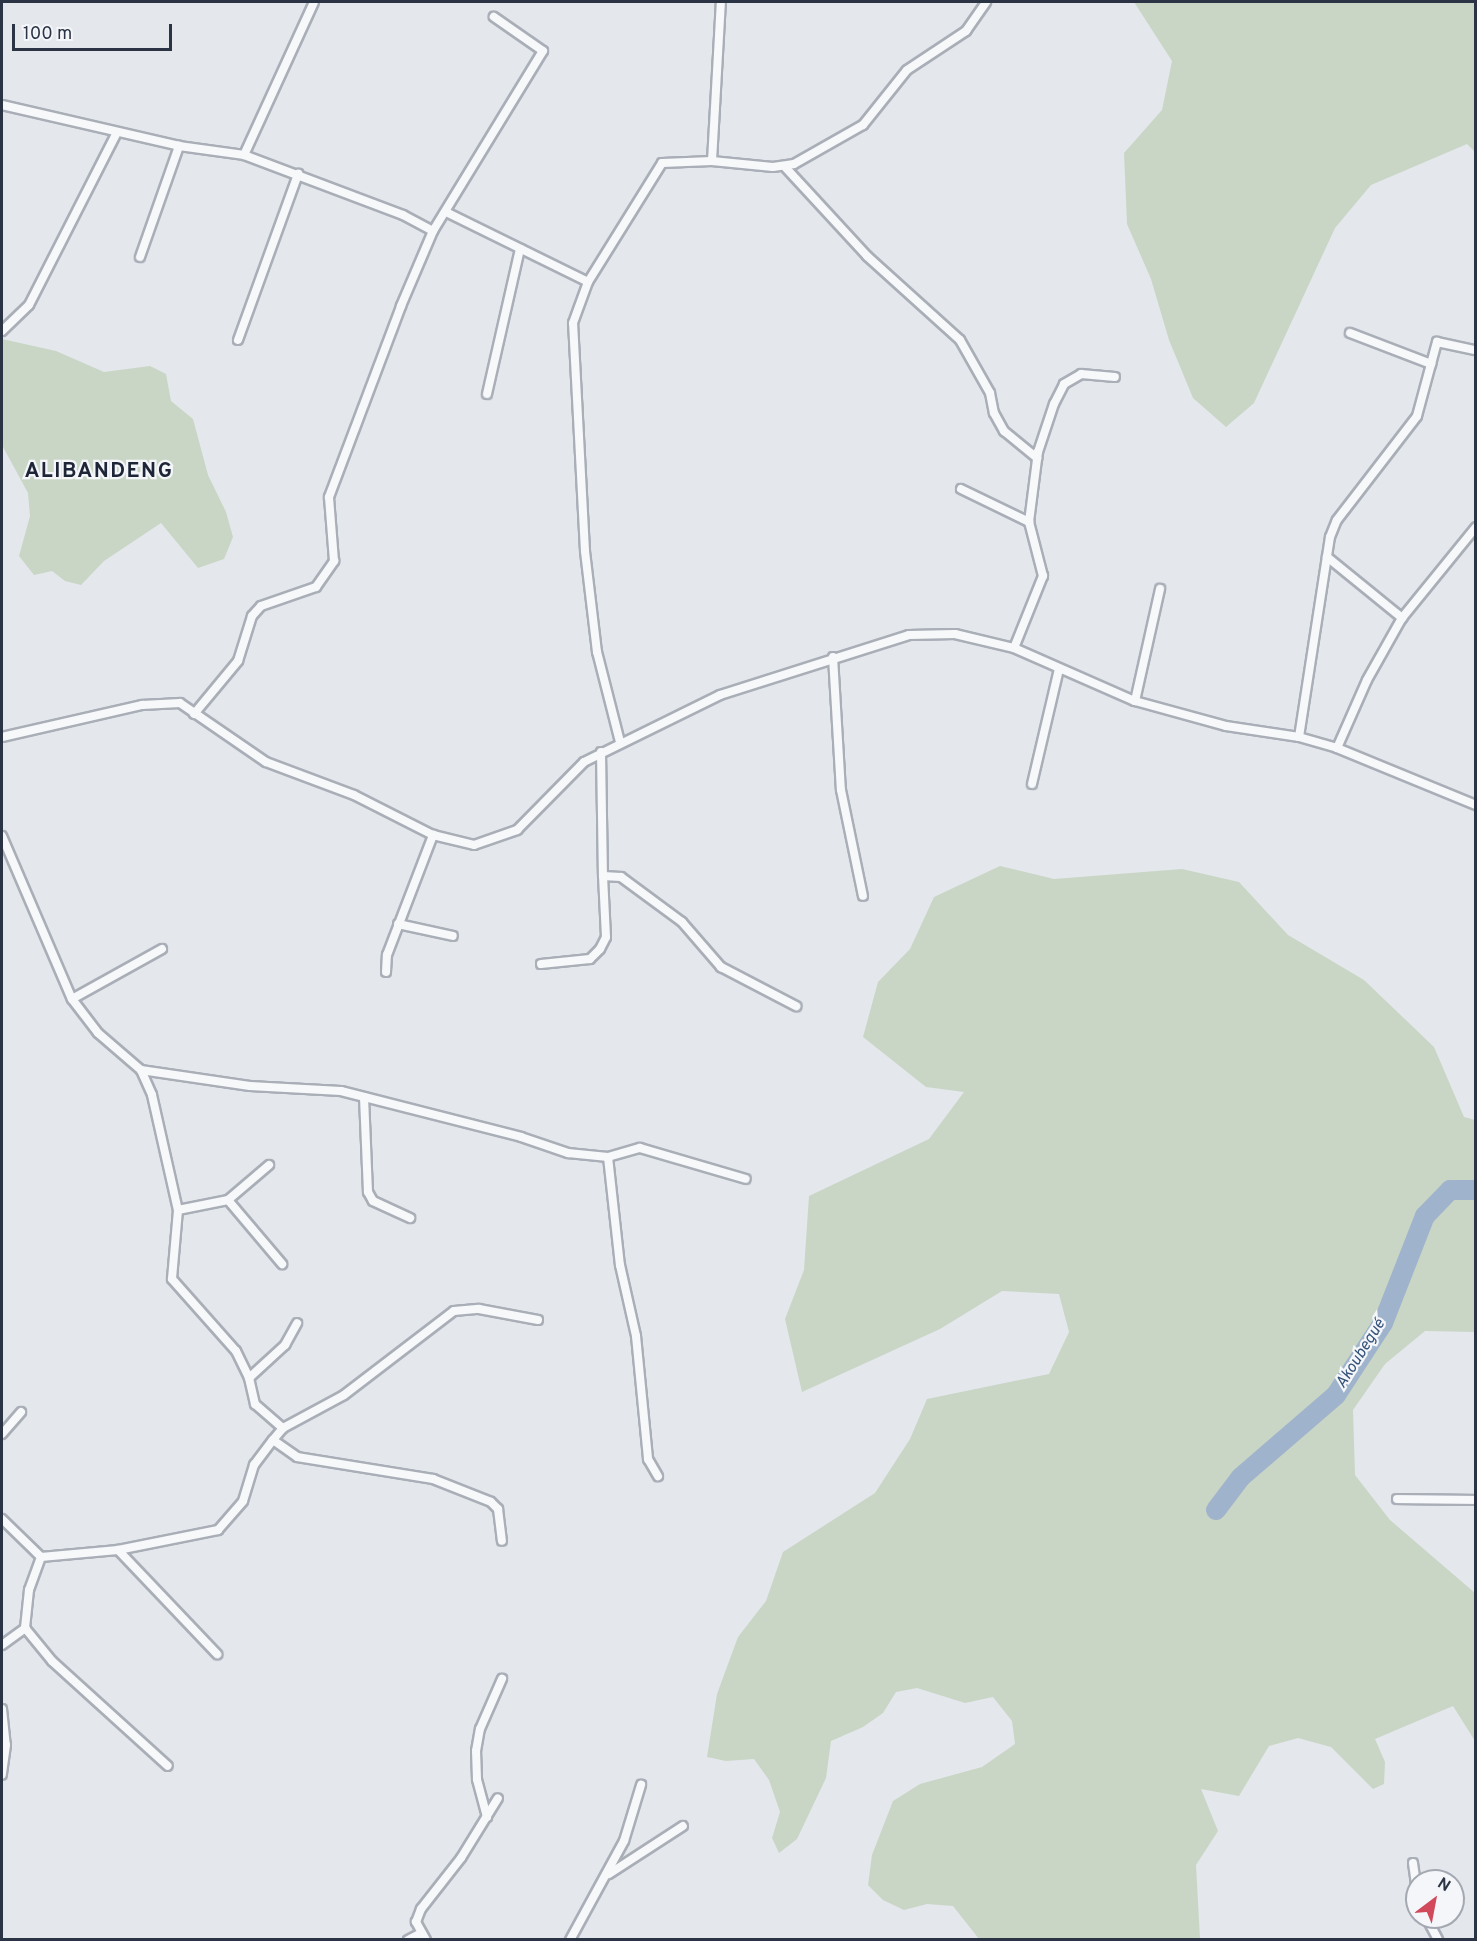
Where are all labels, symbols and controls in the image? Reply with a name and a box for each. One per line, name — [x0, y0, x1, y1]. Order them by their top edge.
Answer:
scale bar — [15, 12, 176, 50]
text: 100 m — [23, 23, 72, 46]
district label: ALIBANDENG — [25, 459, 173, 485]
water label: Akoubegué — [1332, 1316, 1390, 1392]
north arrow — [1405, 1869, 1465, 1929]
text: N — [1433, 1874, 1454, 1897]

